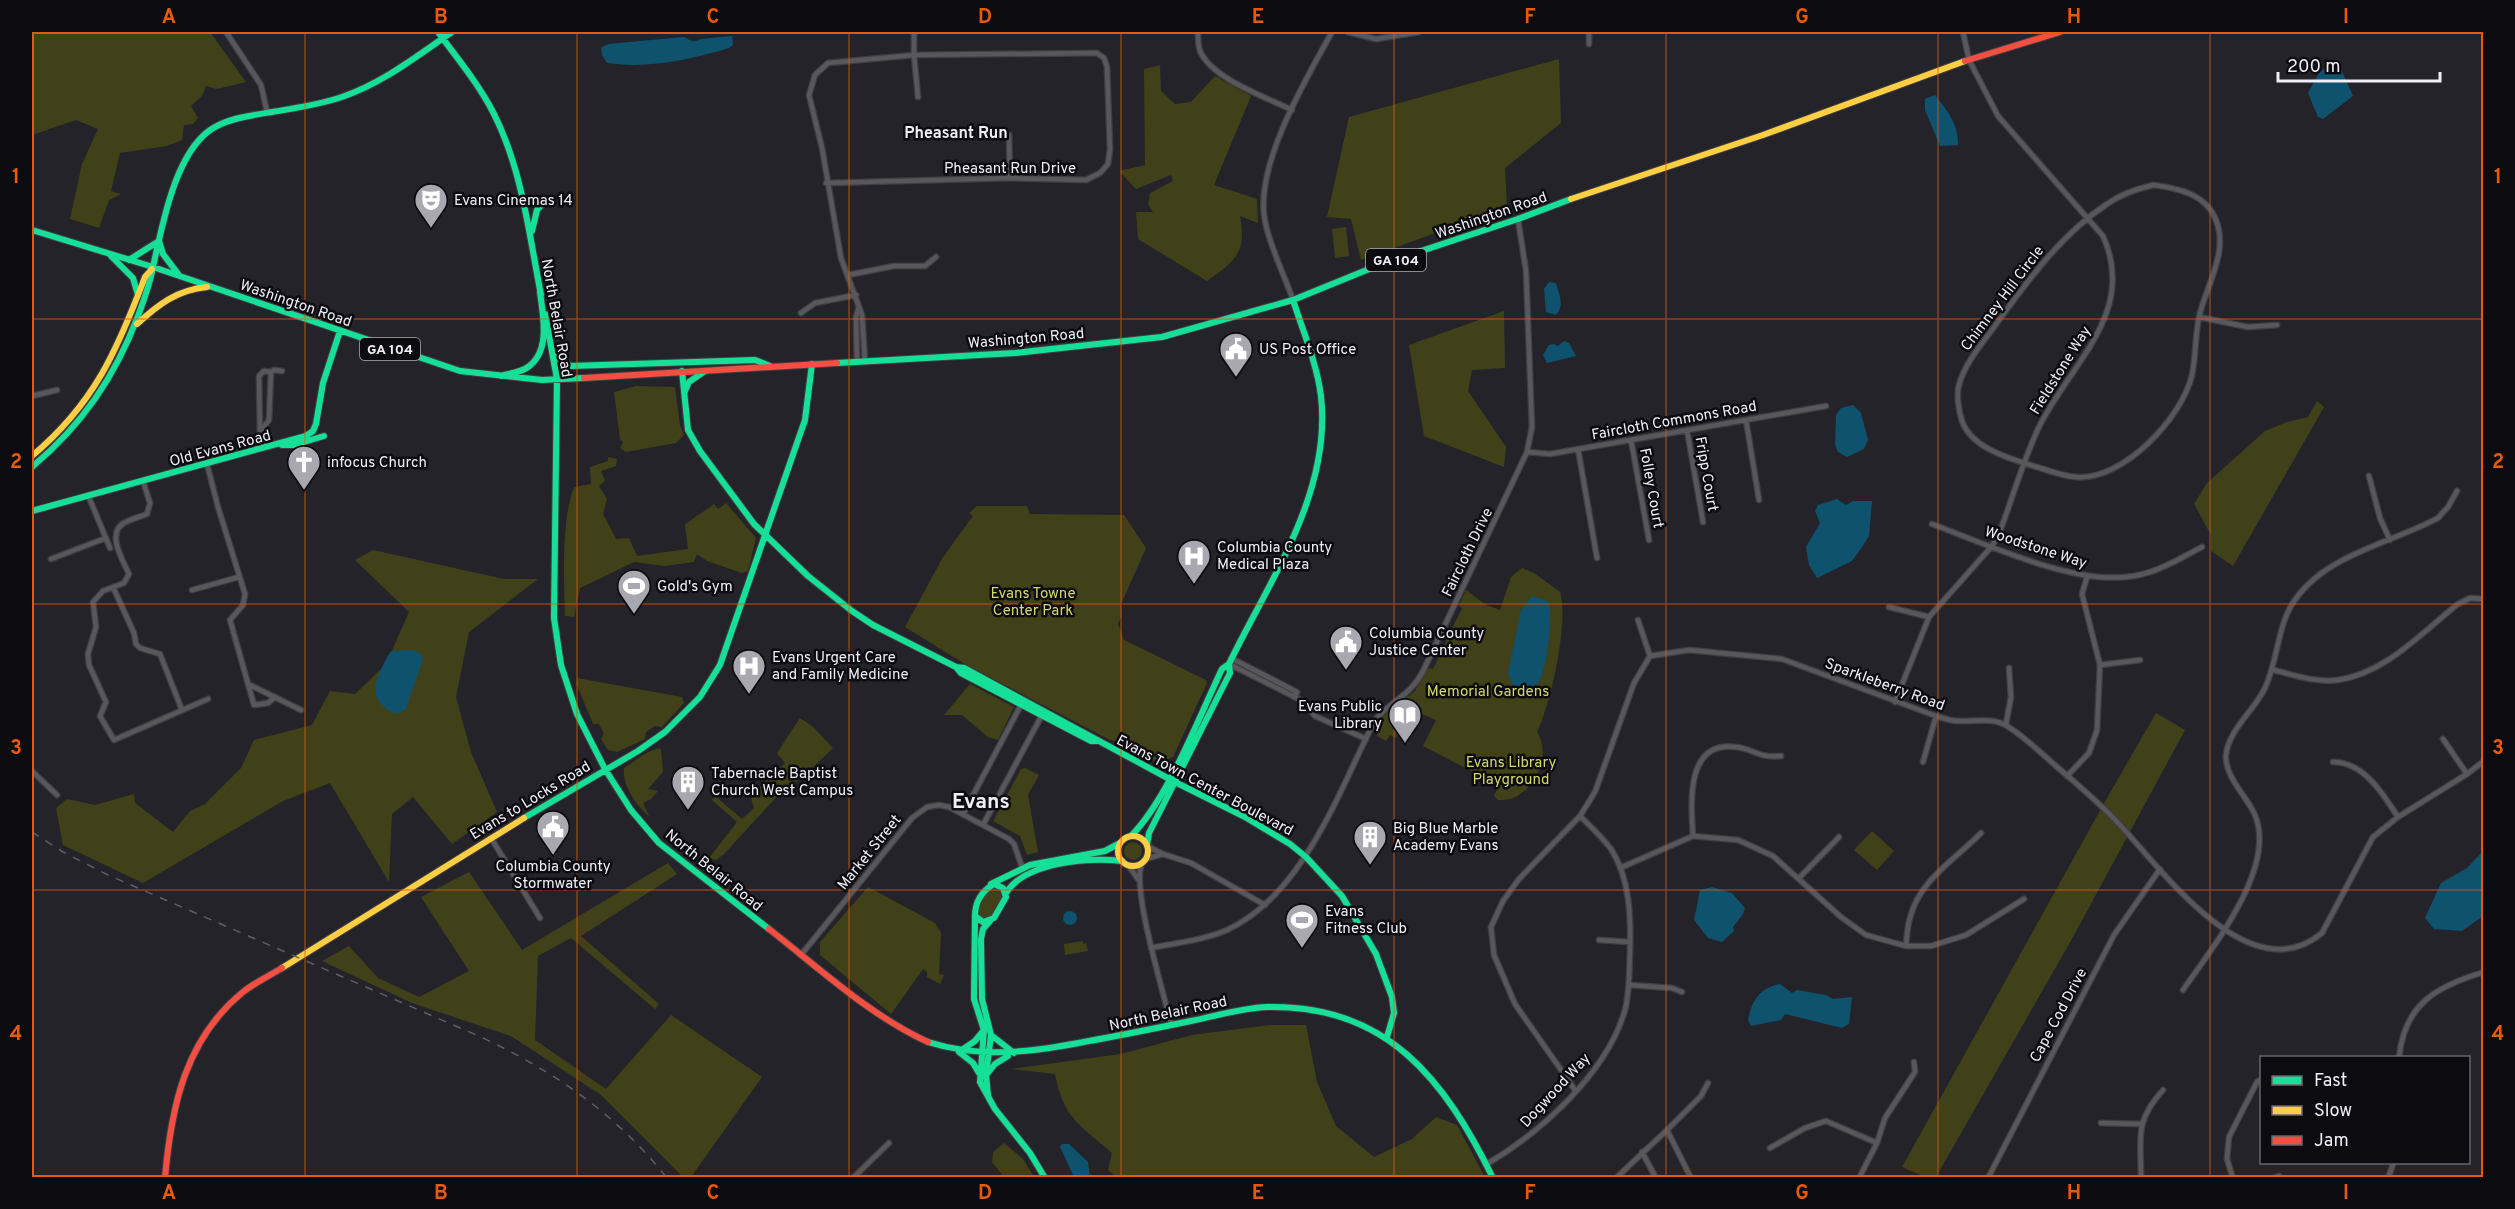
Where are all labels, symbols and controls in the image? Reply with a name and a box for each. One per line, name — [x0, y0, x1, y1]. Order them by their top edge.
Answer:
text: A — [162, 5, 176, 31]
text: B — [434, 5, 448, 31]
text: C — [707, 5, 719, 31]
text: D — [978, 5, 992, 31]
text: E — [1252, 5, 1264, 31]
text: F — [1524, 5, 1536, 31]
text: G — [1795, 5, 1809, 31]
text: H — [2067, 5, 2081, 31]
text: I — [2343, 5, 2349, 31]
scale bar — [2278, 45, 2440, 83]
text: 200 m — [2287, 56, 2340, 79]
district label: Pheasant Run — [904, 124, 1008, 144]
street label: Pheasant Run Drive — [944, 160, 1076, 179]
text: 1 — [12, 165, 20, 191]
text: 1 — [2494, 165, 2502, 191]
theatre icon: Evans Cinemas 14 — [413, 182, 449, 229]
street label: Washington Road — [1433, 188, 1550, 244]
place label: Evans Cinemas 14 — [454, 192, 573, 211]
street label: Chimney Hill Circle — [1957, 242, 2049, 355]
road number: GA 104 — [1366, 249, 1426, 271]
street label: North Belair Road — [536, 257, 575, 379]
street label: Washington Road — [237, 276, 354, 332]
street label: Fieldstone Way — [2026, 323, 2096, 419]
street label: Washington Road — [967, 325, 1085, 354]
public building icon: US Post Office — [1218, 331, 1254, 378]
road number: GA 104 — [360, 338, 420, 360]
place label: US Post Office — [1259, 341, 1356, 360]
street label: Faircloth Commons Road — [1590, 398, 1758, 445]
street label: Old Evans Road — [168, 427, 273, 472]
street label: Fripp Court — [1690, 435, 1721, 513]
church icon: infocus Church — [286, 444, 322, 491]
street label: Folley Court — [1634, 447, 1667, 530]
text: 2 — [10, 450, 22, 476]
text: 2 — [2492, 450, 2504, 476]
place label: infocus Church — [327, 454, 427, 473]
street label: Faircloth Drive — [1439, 505, 1498, 600]
street label: Woodstone Way — [1982, 523, 2089, 574]
hospital icon: Columbia County Medical Plaza — [1176, 538, 1212, 585]
place label: Columbia County Medical Plaza — [1217, 539, 1332, 575]
sports icon: Gold's Gym — [616, 568, 652, 615]
place label: Gold's Gym — [657, 578, 733, 597]
park label: Evans Towne Center Park — [990, 585, 1076, 621]
public building icon: Columbia County Justice Center — [1328, 624, 1364, 671]
place label: Columbia County Justice Center — [1369, 625, 1484, 661]
hospital icon: Evans Urgent Care and Family Medicine — [731, 648, 767, 695]
place label: Evans Urgent Care and Family Medicine — [772, 649, 909, 685]
street label: Sparkleberry Road — [1822, 655, 1947, 716]
park label: Memorial Gardens — [1427, 683, 1549, 702]
library icon: Evans Public Library — [1387, 697, 1423, 744]
place label: Evans Public Library — [1298, 698, 1382, 734]
street label: Evans Town Center Boulevard — [1113, 732, 1296, 841]
text: 3 — [10, 736, 22, 762]
text: 3 — [2492, 736, 2504, 762]
park label: Evans Library Playground — [1466, 754, 1556, 790]
street label: Evans to Locks Road — [467, 758, 595, 845]
building icon: Tabernacle Baptist Church West Campus — [670, 764, 706, 811]
place label: Tabernacle Baptist Church West Campus — [711, 765, 853, 801]
district label: Evans — [952, 789, 1010, 816]
public building icon: Columbia County Stormwater — [535, 809, 571, 856]
street label: Market Street — [834, 811, 906, 894]
building icon: Big Blue Marble Academy Evans — [1352, 819, 1388, 866]
place label: Big Blue Marble Academy Evans — [1393, 820, 1498, 856]
street label: North Belair Road — [660, 826, 766, 916]
place label: Columbia County Stormwater — [495, 858, 611, 894]
sports icon: Evans Fitness Club — [1284, 902, 1320, 949]
place label: Evans Fitness Club — [1325, 903, 1407, 939]
street label: Cape Cod Drive — [2027, 965, 2092, 1066]
street label: North Belair Road — [1108, 993, 1229, 1036]
text: 4 — [10, 1022, 22, 1048]
text: 4 — [2492, 1022, 2504, 1048]
street label: Dogwood Way — [1517, 1050, 1595, 1132]
legend — [2260, 1056, 2470, 1164]
text: Fast — [2314, 1070, 2347, 1093]
text: Slow — [2314, 1100, 2352, 1123]
text: Jam — [2314, 1130, 2349, 1153]
text: A — [162, 1181, 176, 1207]
text: B — [434, 1181, 448, 1207]
text: C — [707, 1181, 719, 1207]
text: D — [978, 1181, 992, 1207]
text: E — [1252, 1181, 1264, 1207]
text: F — [1524, 1181, 1536, 1207]
text: G — [1795, 1181, 1809, 1207]
text: H — [2067, 1181, 2081, 1207]
text: I — [2343, 1181, 2349, 1207]

